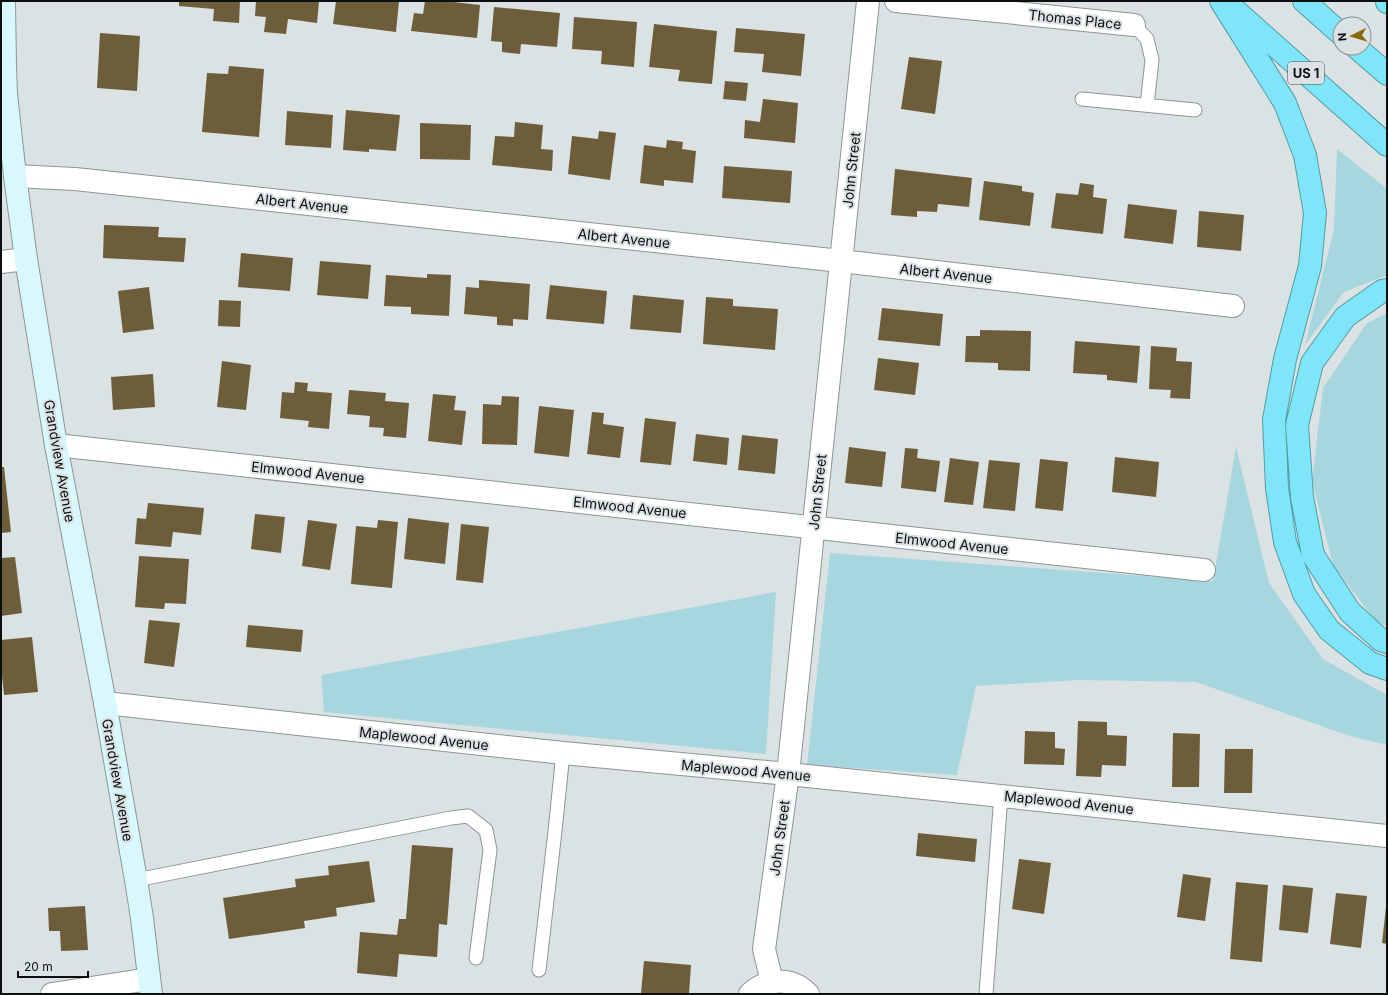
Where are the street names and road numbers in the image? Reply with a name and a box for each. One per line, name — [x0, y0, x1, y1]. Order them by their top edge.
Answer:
street label: Thomas Place — [1028, 6, 1122, 32]
road number: US 1 — [1288, 62, 1324, 84]
street label: John Street — [839, 131, 863, 209]
street label: Albert Avenue — [255, 190, 349, 216]
street label: Albert Avenue — [577, 225, 671, 251]
street label: Albert Avenue — [899, 260, 993, 286]
street label: Grandview Avenue — [41, 398, 79, 524]
street label: John Street — [805, 453, 829, 531]
street label: Elmwood Avenue — [251, 458, 365, 486]
street label: Elmwood Avenue — [573, 493, 687, 521]
street label: Elmwood Avenue — [895, 529, 1009, 557]
street label: Grandview Avenue — [99, 717, 137, 843]
street label: Maplewood Avenue — [358, 723, 490, 753]
street label: Maplewood Avenue — [680, 756, 812, 784]
street label: Maplewood Avenue — [1003, 787, 1135, 817]
street label: John Street — [765, 799, 793, 877]

